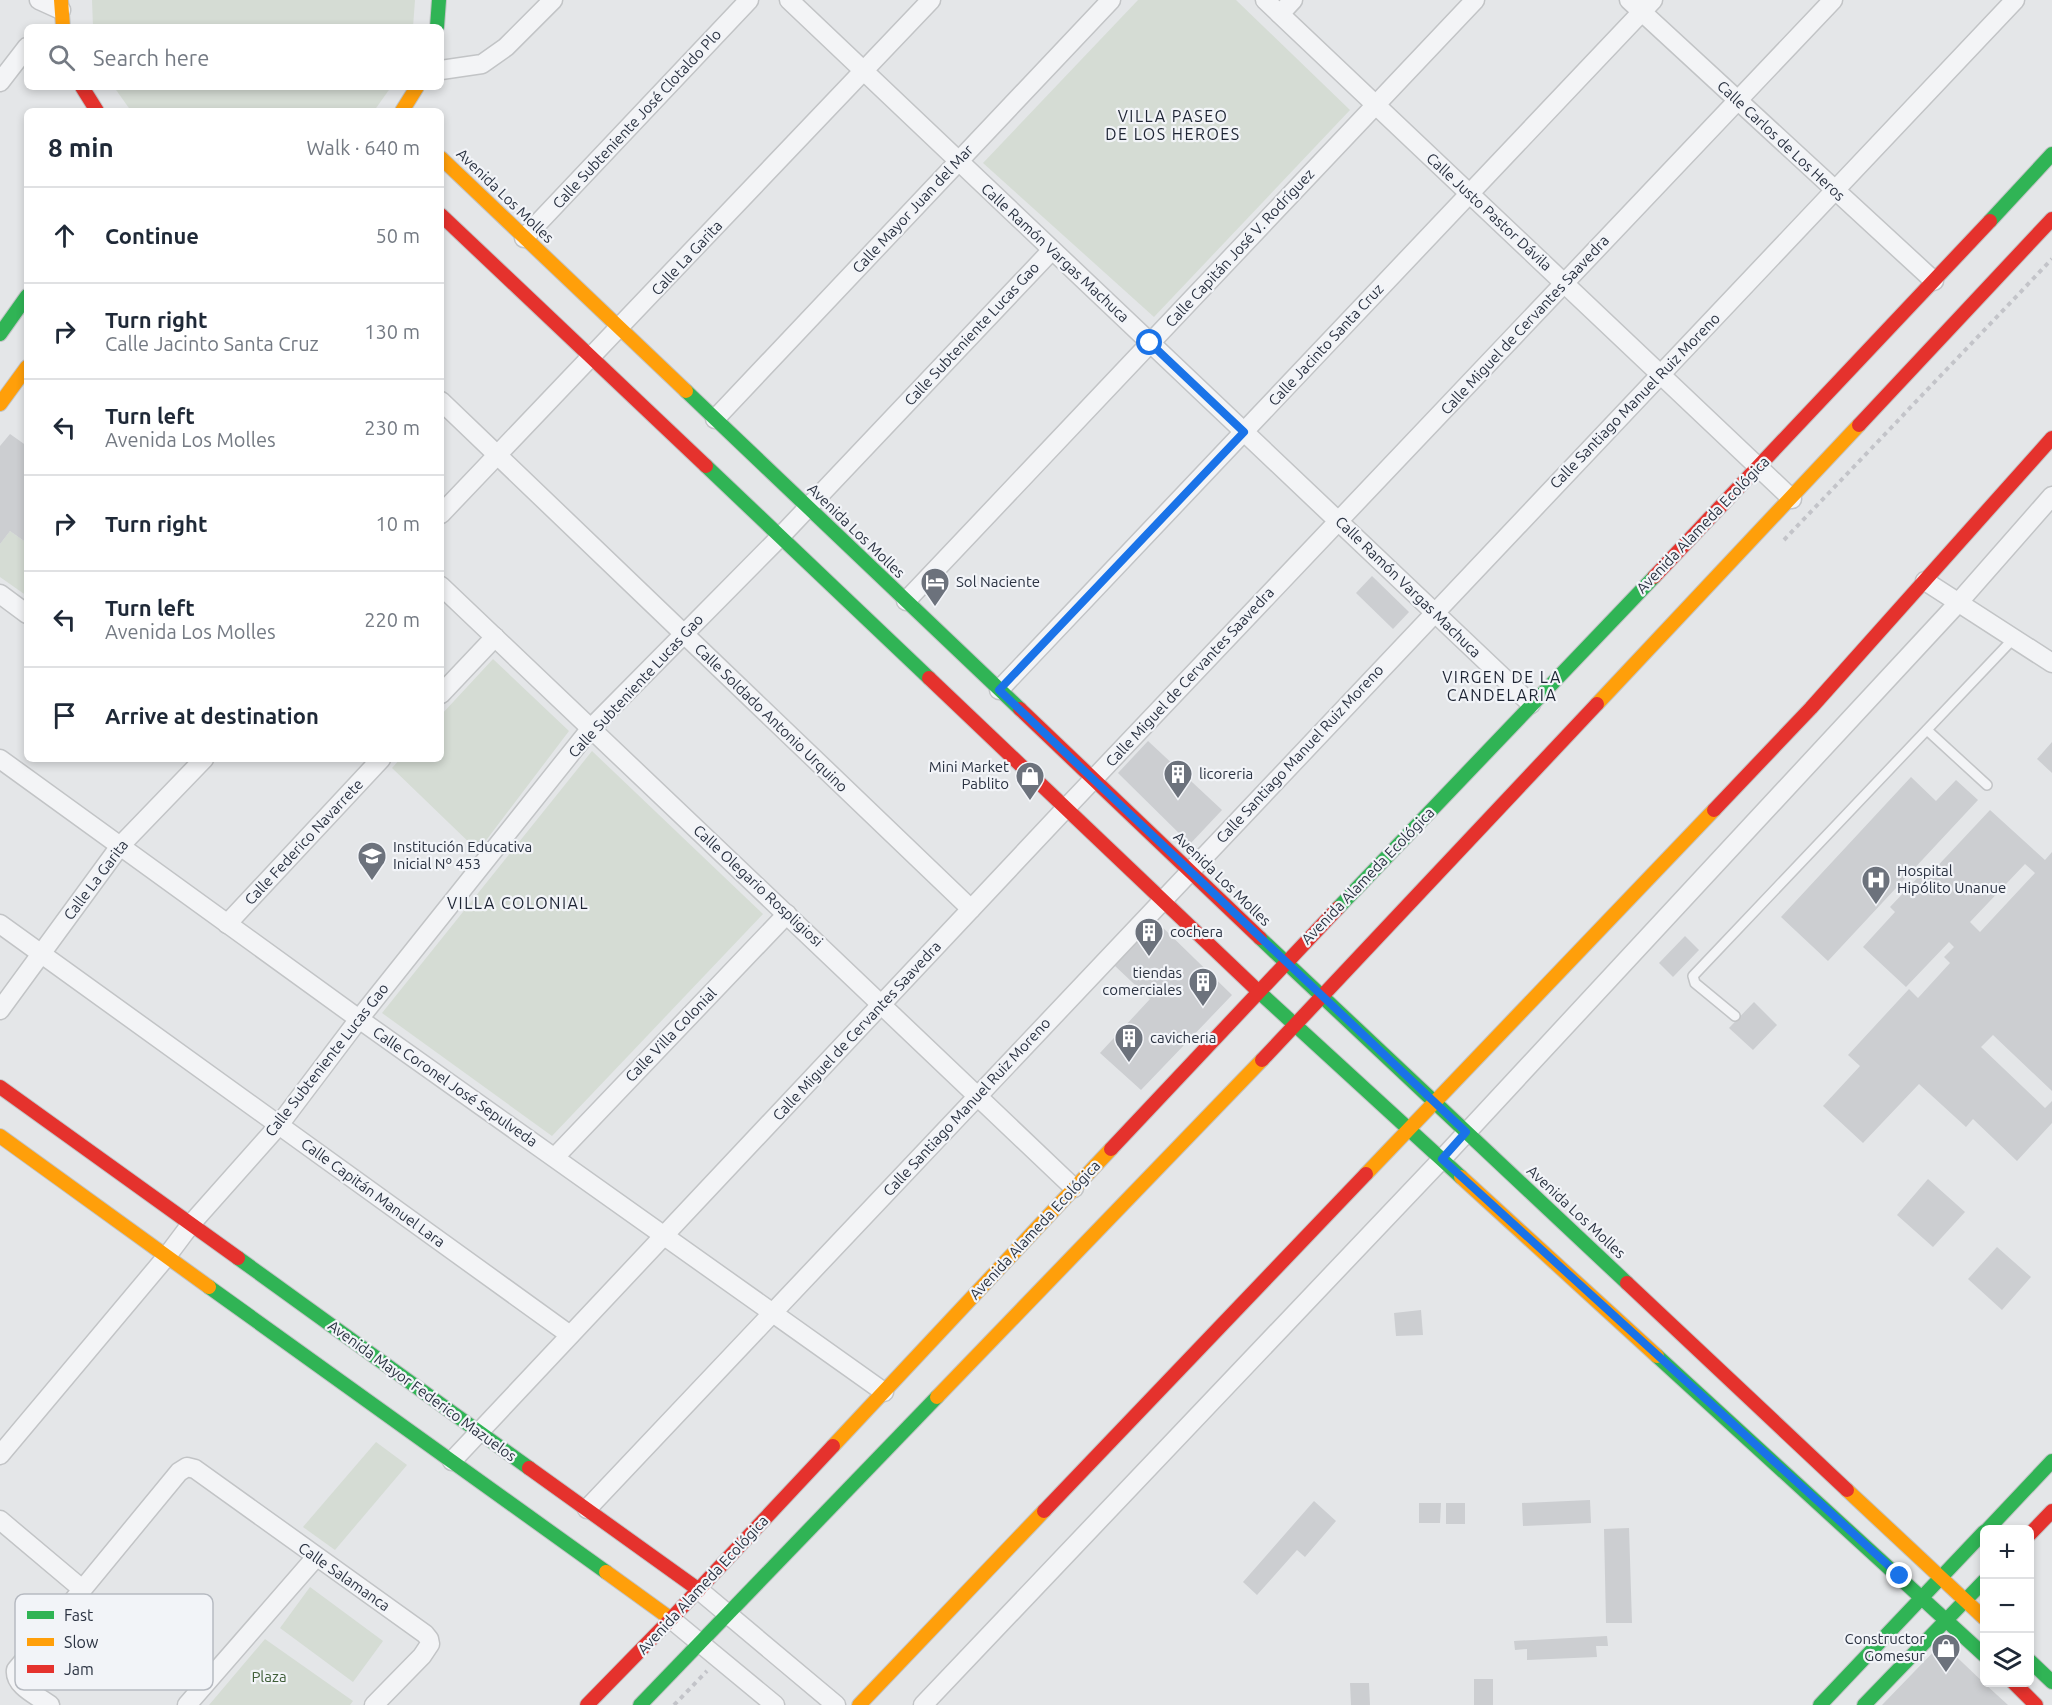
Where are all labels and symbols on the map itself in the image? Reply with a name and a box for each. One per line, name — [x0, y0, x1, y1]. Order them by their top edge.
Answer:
street label: Calle Subteniente José Clotaldo Plo — [549, 25, 724, 212]
street label: Calle Carlos de Los Heros — [1714, 77, 1849, 204]
district label: VILLA PASEO DE LOS HEROES — [1105, 107, 1241, 143]
street label: Calle Mayor Juan del Mar — [849, 141, 977, 276]
street label: Avenida Los Molles — [453, 145, 557, 246]
street label: Calle Justo Pastor Dávila — [1423, 149, 1555, 274]
street label: Calle Capitán José V. Rodríguez — [1162, 165, 1318, 330]
street label: Calle Ramón Vargas Machuca — [978, 180, 1133, 326]
street label: Calle La Garita — [648, 217, 726, 299]
street label: Calle Miguel de Cervantes Saavedra — [1437, 232, 1612, 418]
street label: Calle Subteniente Lucas Gao — [901, 258, 1043, 409]
street label: Calle Jacinto Santa Cruz — [1265, 280, 1387, 409]
street label: Calle Santiago Manuel Ruiz Moreno — [1546, 309, 1723, 492]
route start — [1136, 329, 1162, 355]
street label: Avenida Alameda Ecológica — [1633, 453, 1773, 597]
street label: Avenida Los Molles — [804, 480, 908, 581]
street label: Calle Ramón Vargas Machuca — [1332, 513, 1485, 661]
hotel icon: Sol Naciente — [919, 566, 951, 608]
place label: Sol Naciente — [956, 573, 1040, 590]
street label: Calle Miguel de Cervantes Saavedra — [1102, 584, 1277, 770]
street label: Calle Subteniente Lucas Gao — [565, 610, 707, 761]
street label: Calle Soldado Antonio Urquino — [691, 640, 851, 795]
street label: Calle Santiago Manuel Ruiz Moreno — [1213, 661, 1387, 846]
district label: VIRGEN DE LA CANDELARIA — [1442, 668, 1562, 704]
place label: Mini Market Pablito — [929, 758, 1009, 792]
building icon: licoreria — [1162, 758, 1194, 800]
shop icon: Mini Market Pablito — [1014, 760, 1046, 802]
place label: licoreria — [1199, 765, 1253, 782]
street label: Calle Federico Navarrete — [241, 775, 366, 908]
street label: Avenida Alameda Ecológica — [1298, 804, 1438, 948]
street label: Calle Olegario Rospligiosi — [690, 821, 826, 950]
street label: Avenida Los Molles — [1170, 828, 1274, 929]
street label: Calle La Garita — [60, 836, 131, 923]
place label: Institución Educativa Inicial Nº 453 — [393, 838, 532, 872]
school or university icon: Institución Educativa Inicial Nº 453 — [356, 840, 388, 882]
place label: Hospital Hipólito Unanue — [1897, 862, 2006, 896]
hospital icon: Hospital Hipólito Unanue — [1860, 864, 1892, 906]
district label: VILLA COLONIAL — [447, 894, 589, 912]
building icon: cochera — [1133, 916, 1165, 958]
place label: cochera — [1170, 923, 1223, 940]
street label: Calle Miguel de Cervantes Saavedra — [769, 938, 944, 1124]
place label: tiendas comerciales — [1102, 964, 1182, 998]
building icon: tiendas comerciales — [1187, 966, 1219, 1008]
street label: Calle Subteniente Lucas Gao — [262, 980, 392, 1140]
street label: Calle Villa Colonial — [622, 984, 720, 1085]
street label: Calle Santiago Manuel Ruiz Moreno — [880, 1014, 1054, 1199]
building icon: cavicheria — [1113, 1022, 1145, 1064]
street label: Calle Coronel José Sepulveda — [370, 1023, 541, 1150]
place label: cavicheria — [1150, 1029, 1216, 1046]
street label: Calle Capitán Manuel Lara — [298, 1135, 449, 1251]
street label: Avenida Alameda Ecológica — [966, 1157, 1103, 1303]
street label: Avenida Los Molles — [1524, 1162, 1629, 1262]
street label: Avenida Mayor Federico Mazuelos — [325, 1317, 520, 1465]
street label: Avenida Alameda Ecológica — [634, 1512, 771, 1658]
street label: Calle Salamanca — [295, 1539, 393, 1614]
route end — [1886, 1562, 1912, 1588]
legend — [15, 1594, 213, 1690]
text: Fast — [64, 1606, 94, 1624]
place label: Constructor Gomesur — [1845, 1630, 1925, 1664]
shop icon: Constructor Gomesur — [1930, 1632, 1962, 1674]
text: Slow — [64, 1633, 99, 1651]
text: Jam — [64, 1660, 94, 1678]
park label: Plaza — [251, 1668, 287, 1685]

